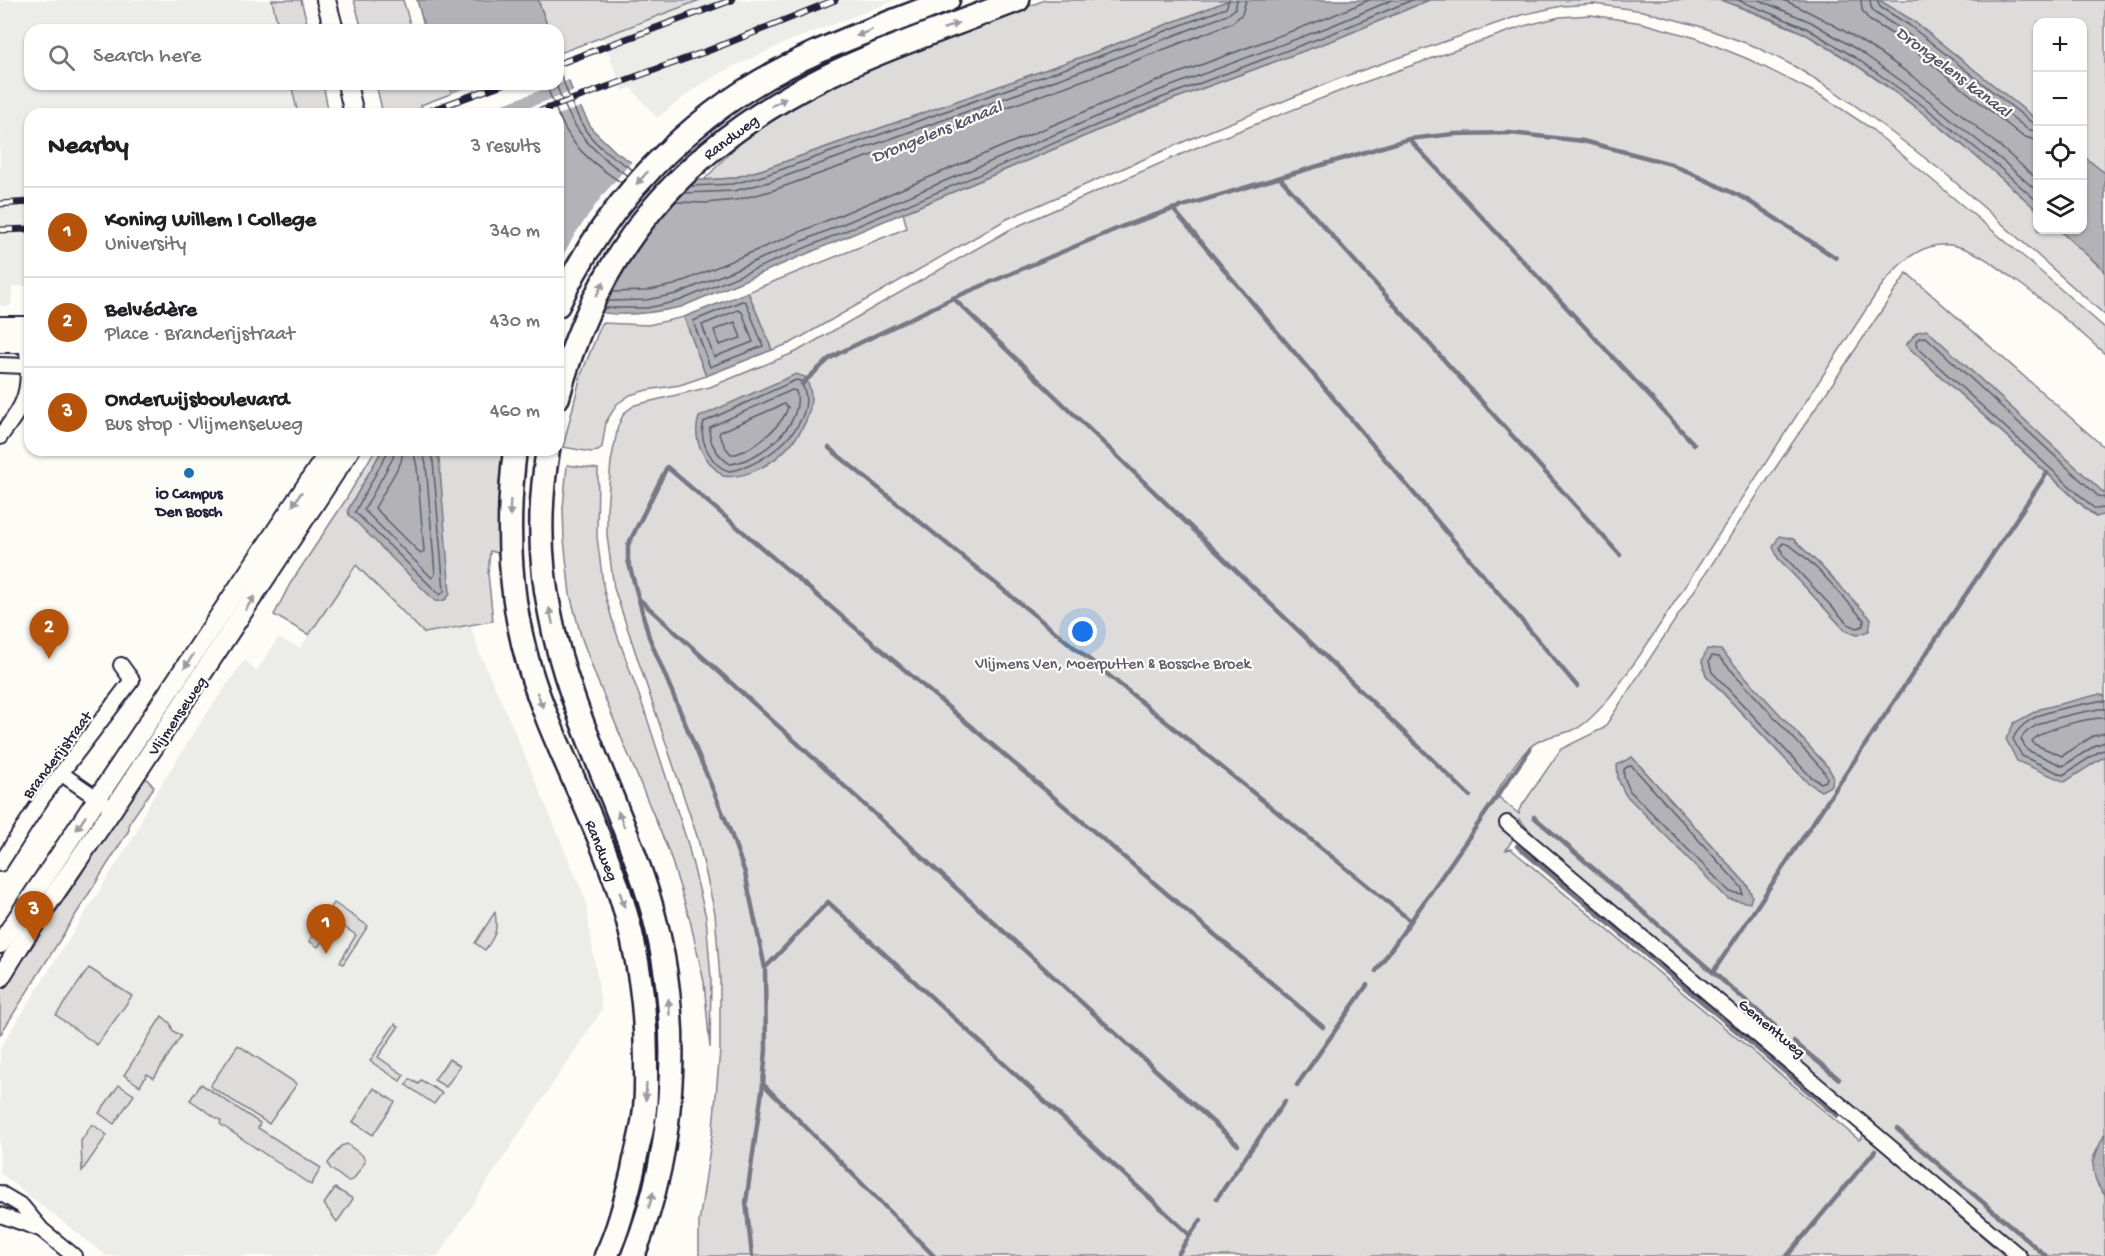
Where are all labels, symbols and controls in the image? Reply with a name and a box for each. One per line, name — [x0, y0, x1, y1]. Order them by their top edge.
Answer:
map controls — [2033, 18, 2087, 234]
button: + — [2033, 18, 2087, 72]
one-way arrow — [942, 21, 960, 30]
water label: Drongelens kanaal — [1891, 23, 2015, 124]
search box — [24, 24, 564, 90]
one-way arrow — [855, 29, 873, 38]
icon: search — [45, 41, 78, 74]
text: Search here — [93, 44, 201, 70]
button: − — [2033, 72, 2087, 126]
one-way arrow — [771, 97, 787, 108]
water label: Drongelens kanaal — [869, 97, 1006, 169]
street label: Randweg — [701, 112, 763, 166]
button: locate — [2033, 126, 2087, 180]
text: Nearby — [48, 132, 129, 163]
text: 3 results — [471, 136, 540, 159]
one-way arrow — [636, 170, 649, 185]
button: layers — [2033, 180, 2087, 234]
text: Koning Willem I College — [105, 208, 316, 234]
text: 1 — [63, 221, 72, 244]
text: 340 m — [490, 221, 540, 244]
text: University — [105, 234, 186, 257]
one-way arrow — [595, 280, 605, 297]
text: Belvédère — [105, 298, 197, 324]
text: 2 — [63, 311, 72, 334]
text: 430 m — [490, 311, 540, 334]
text: Place · Branderijstraat — [105, 324, 295, 347]
text: Onderwijsboulevard — [105, 388, 289, 414]
text: 3 — [62, 401, 73, 424]
text: 460 m — [490, 401, 540, 424]
text: Bus stop · Vlijmenseweg — [105, 414, 303, 437]
marker: iO Campus Den Bosch — [182, 466, 196, 480]
place label: iO Campus Den Bosch — [154, 486, 224, 523]
one-way arrow — [291, 490, 303, 506]
one-way arrow — [505, 499, 514, 518]
one-way arrow — [244, 595, 255, 611]
one-way arrow — [545, 606, 555, 625]
pin: 2 — [29, 610, 68, 659]
your location — [1068, 617, 1097, 646]
one-way arrow — [184, 653, 195, 669]
park label: Vlijmens Ven, Moerputten & Bossche Broek — [974, 656, 1253, 675]
street label: Vlijmenseweg — [145, 674, 212, 761]
one-way arrow — [535, 691, 545, 709]
street label: Branderijstraat — [19, 708, 99, 804]
one-way arrow — [616, 810, 626, 828]
one-way arrow — [76, 815, 87, 831]
street label: Randweg — [579, 818, 621, 885]
one-way arrow — [618, 890, 627, 908]
pin: 3 — [15, 892, 54, 941]
pin: 1 — [306, 904, 346, 954]
street label: Gementweg — [1733, 996, 1808, 1063]
one-way arrow — [664, 998, 674, 1017]
one-way arrow — [641, 1082, 650, 1101]
one-way arrow — [647, 1191, 656, 1209]

